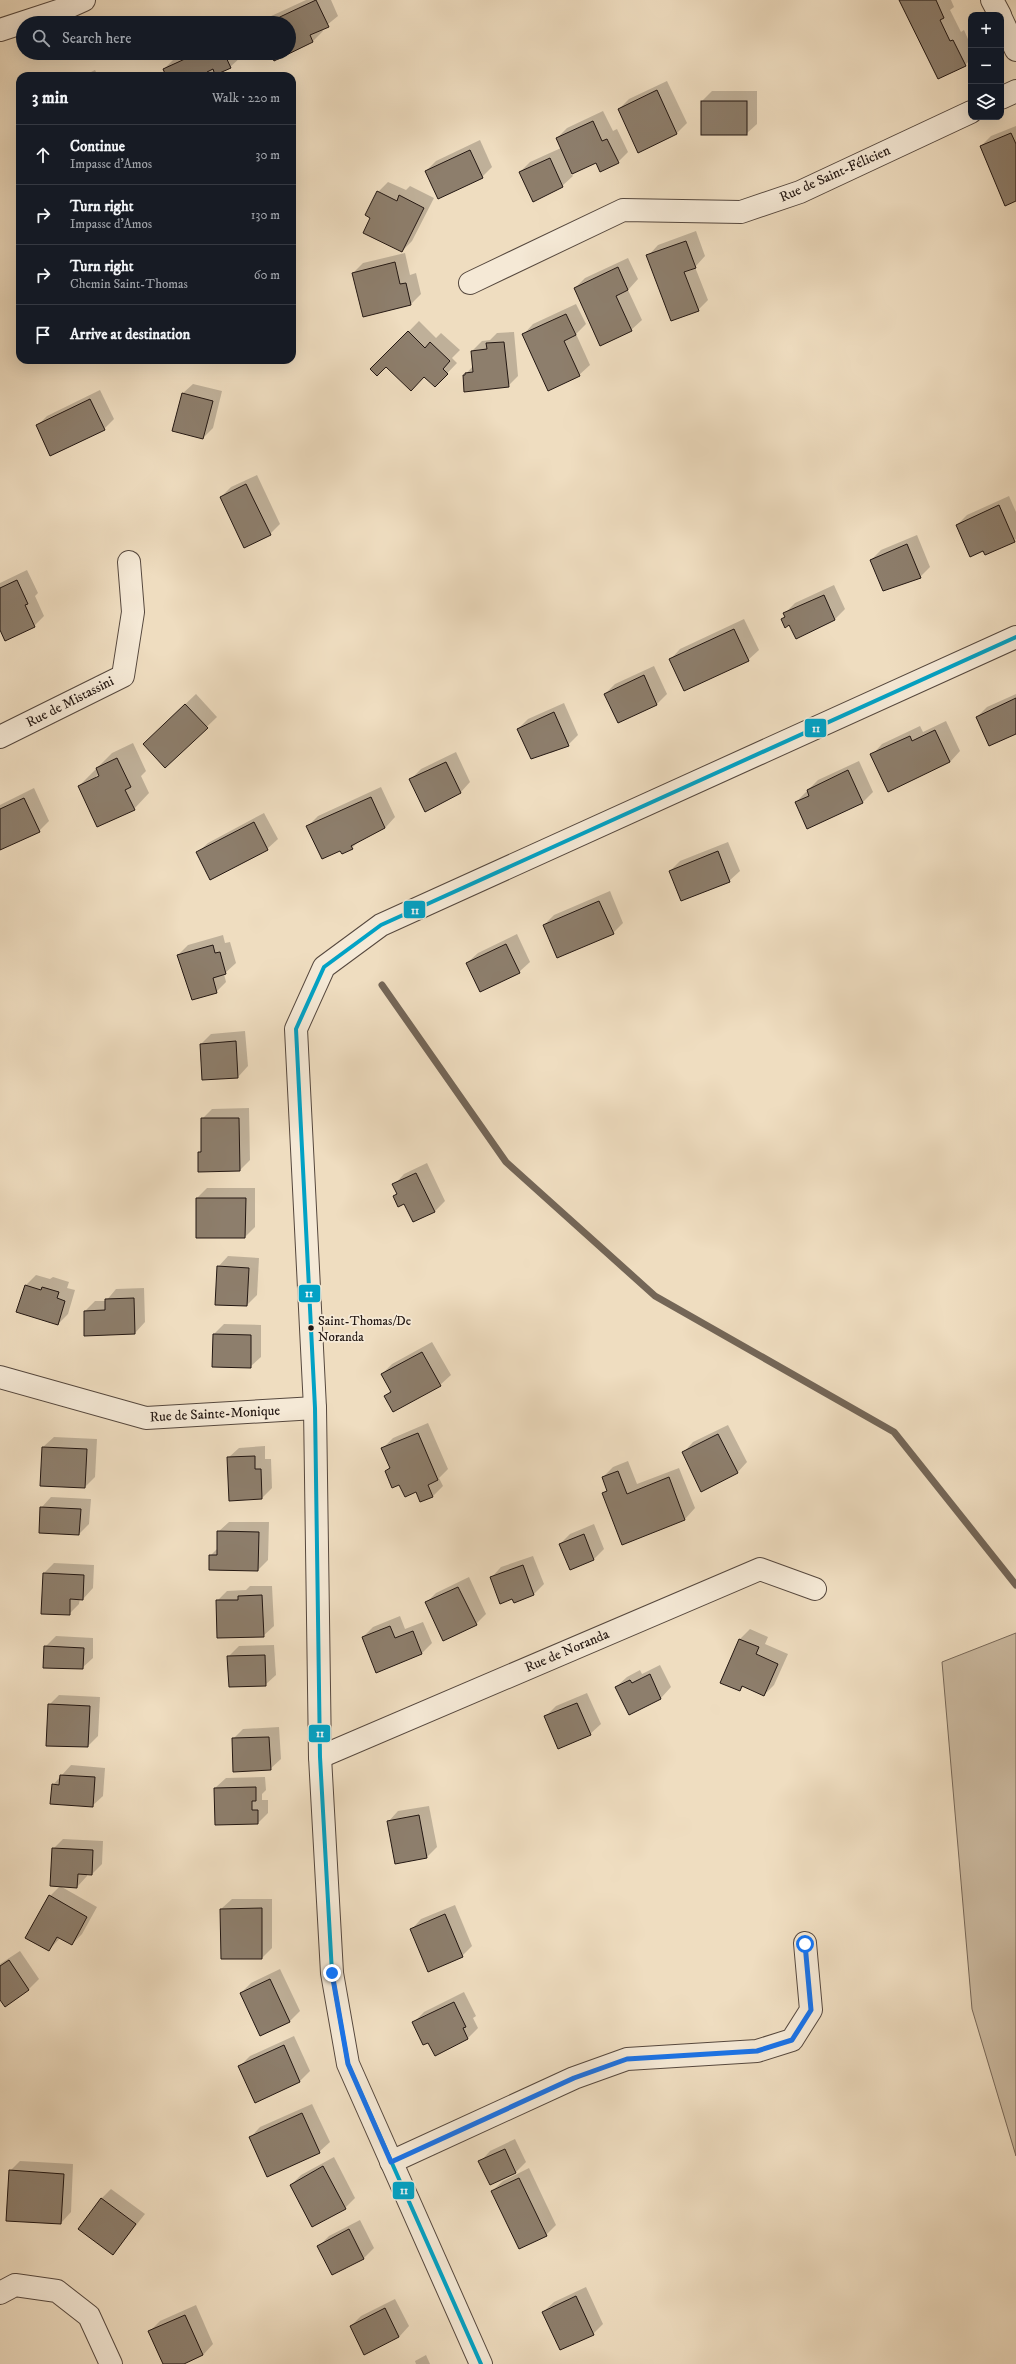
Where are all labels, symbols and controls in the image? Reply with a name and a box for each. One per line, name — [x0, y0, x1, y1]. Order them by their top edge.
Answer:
map controls — [968, 12, 1004, 120]
button: + — [968, 12, 1004, 48]
search box — [16, 16, 296, 60]
icon: search — [30, 27, 52, 49]
text: Search here — [62, 29, 131, 48]
button: − — [968, 48, 1004, 84]
button: layers — [968, 84, 1004, 120]
text: 3 min — [32, 87, 68, 109]
text: Walk · 220 m — [212, 90, 280, 106]
text: Continue — [70, 137, 125, 156]
street label: Rue de Saint-Félicien — [777, 141, 894, 207]
icon: ahead — [32, 144, 54, 166]
text: 30 m — [256, 147, 280, 163]
text: Impasse d'Amos — [70, 156, 152, 172]
text: Turn right — [70, 197, 133, 216]
icon: right — [32, 204, 54, 226]
text: 130 m — [251, 207, 280, 223]
text: Impasse d'Amos — [70, 216, 152, 232]
text: Turn right — [70, 257, 133, 276]
icon: right — [32, 264, 54, 286]
text: 60 m — [254, 267, 280, 283]
text: Chemin Saint-Thomas — [70, 276, 188, 292]
icon: arrive — [32, 324, 54, 346]
text: Arrive at destination — [70, 325, 190, 344]
street label: Rue de Mistassini — [23, 672, 117, 732]
line badge: 11 — [804, 718, 827, 738]
text: 11 — [812, 722, 820, 736]
line badge: 11 — [403, 900, 426, 919]
text: 11 — [411, 904, 419, 918]
line badge: 11 — [298, 1284, 321, 1303]
text: 11 — [305, 1287, 313, 1301]
place label: Saint-Thomas/De Noranda — [318, 1313, 411, 1345]
marker: Saint-Thomas/De Noranda — [306, 1323, 316, 1333]
street label: Rue de Sainte-Monique — [149, 1402, 281, 1426]
street label: Rue de Noranda — [522, 1625, 612, 1677]
line badge: 11 — [308, 1724, 331, 1743]
text: 11 — [316, 1727, 324, 1741]
route start — [796, 1935, 814, 1953]
route end — [323, 1964, 341, 1982]
line badge: 11 — [392, 2181, 415, 2200]
text: 11 — [400, 2184, 408, 2198]

